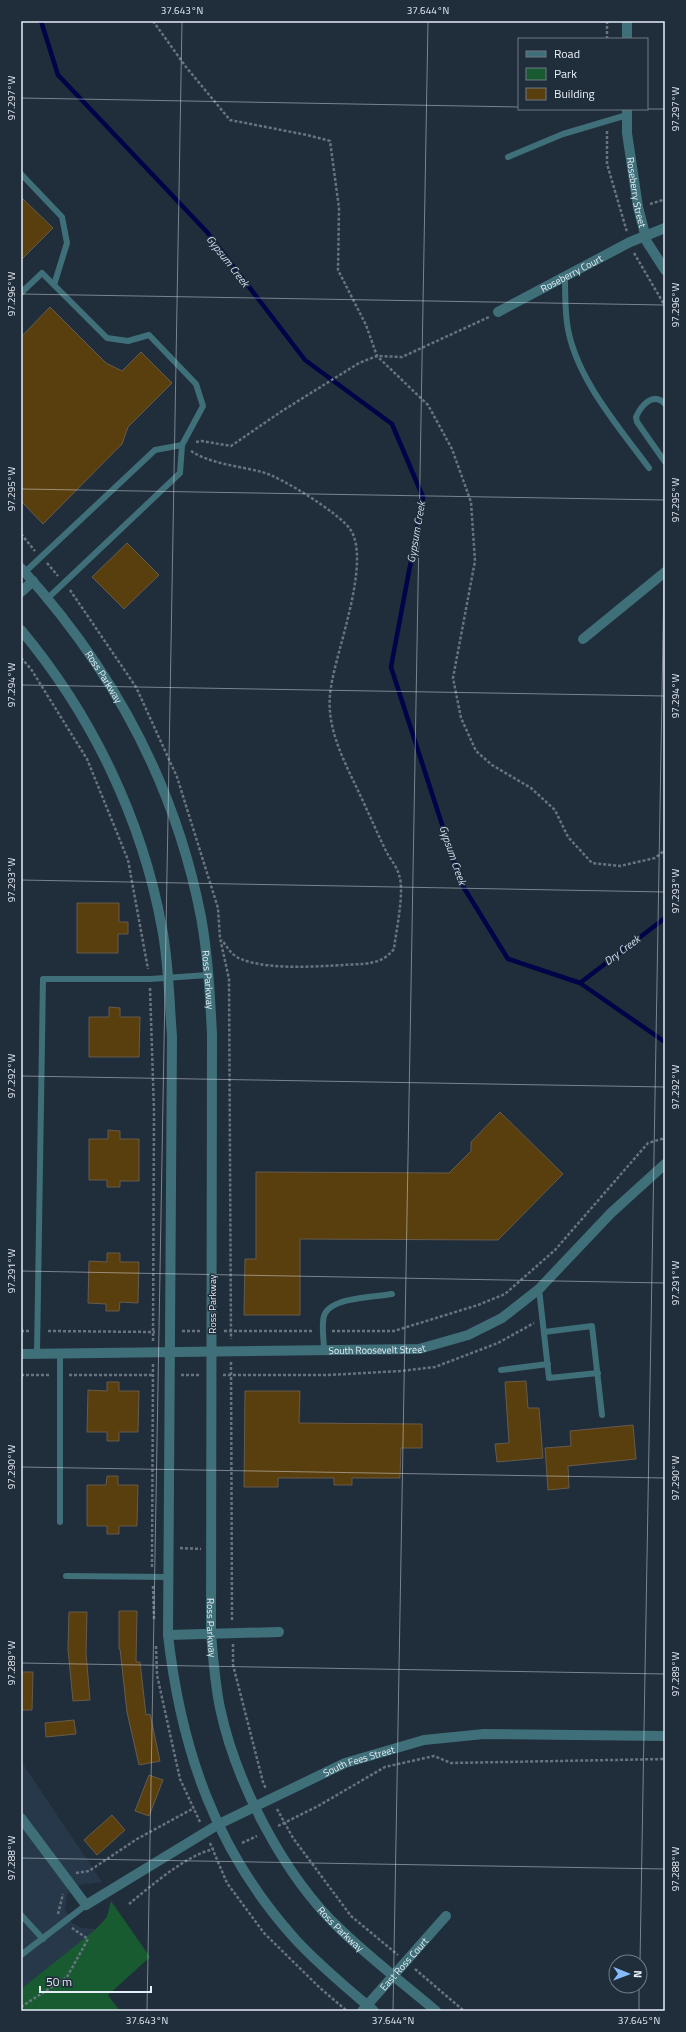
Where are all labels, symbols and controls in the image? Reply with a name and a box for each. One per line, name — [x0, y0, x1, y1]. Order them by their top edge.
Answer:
text: 37.643°N — [161, 3, 203, 18]
text: 37.644°N — [407, 3, 449, 18]
legend — [518, 38, 648, 110]
text: Road — [554, 44, 580, 63]
text: Park — [554, 64, 577, 83]
text: 97.297°W — [4, 76, 19, 120]
text: Building — [554, 84, 595, 103]
text: 97.297°W — [668, 87, 683, 131]
street label: Roseberry Street — [623, 156, 650, 230]
water label: Gypsum Creek — [203, 232, 254, 291]
street label: Roseberry Court — [538, 251, 606, 296]
text: 97.296°W — [4, 272, 19, 316]
text: 97.296°W — [668, 283, 683, 327]
text: 97.295°W — [4, 467, 19, 511]
text: 97.295°W — [668, 478, 683, 522]
water label: Gypsum Creek — [403, 499, 429, 564]
street label: Ross Parkway — [81, 648, 126, 706]
text: 97.294°W — [4, 663, 19, 707]
text: 97.294°W — [668, 674, 683, 718]
water label: Gypsum Creek — [435, 823, 471, 888]
text: 97.293°W — [4, 858, 19, 902]
text: 97.293°W — [668, 869, 683, 913]
water label: Dry Creek — [601, 930, 644, 969]
street label: Ross Parkway — [198, 949, 218, 1010]
text: 97.292°W — [4, 1054, 19, 1098]
text: 97.292°W — [668, 1065, 683, 1109]
text: 97.291°W — [4, 1249, 19, 1293]
text: 97.291°W — [668, 1261, 683, 1305]
street label: Ross Parkway — [205, 1274, 220, 1334]
street label: South Roosevelt Street — [328, 1340, 428, 1358]
text: 97.290°W — [4, 1445, 19, 1489]
text: 97.290°W — [668, 1456, 683, 1500]
street label: Ross Parkway — [203, 1598, 220, 1658]
text: 97.289°W — [4, 1641, 19, 1685]
text: 97.289°W — [668, 1652, 683, 1696]
street label: South Fees Street — [321, 1742, 397, 1781]
text: 97.288°W — [4, 1836, 19, 1880]
text: 97.288°W — [668, 1847, 683, 1891]
street label: Ross Parkway — [314, 1903, 367, 1955]
street label: East Ross Court — [376, 1934, 432, 1994]
north arrow — [608, 1954, 648, 1994]
scale bar — [40, 1968, 151, 1994]
text: N — [630, 1970, 646, 1978]
text: 50 m — [46, 1972, 72, 1991]
text: 37.643°N — [126, 2013, 168, 2028]
text: 37.644°N — [372, 2013, 414, 2028]
text: 37.645°N — [618, 2013, 660, 2028]

